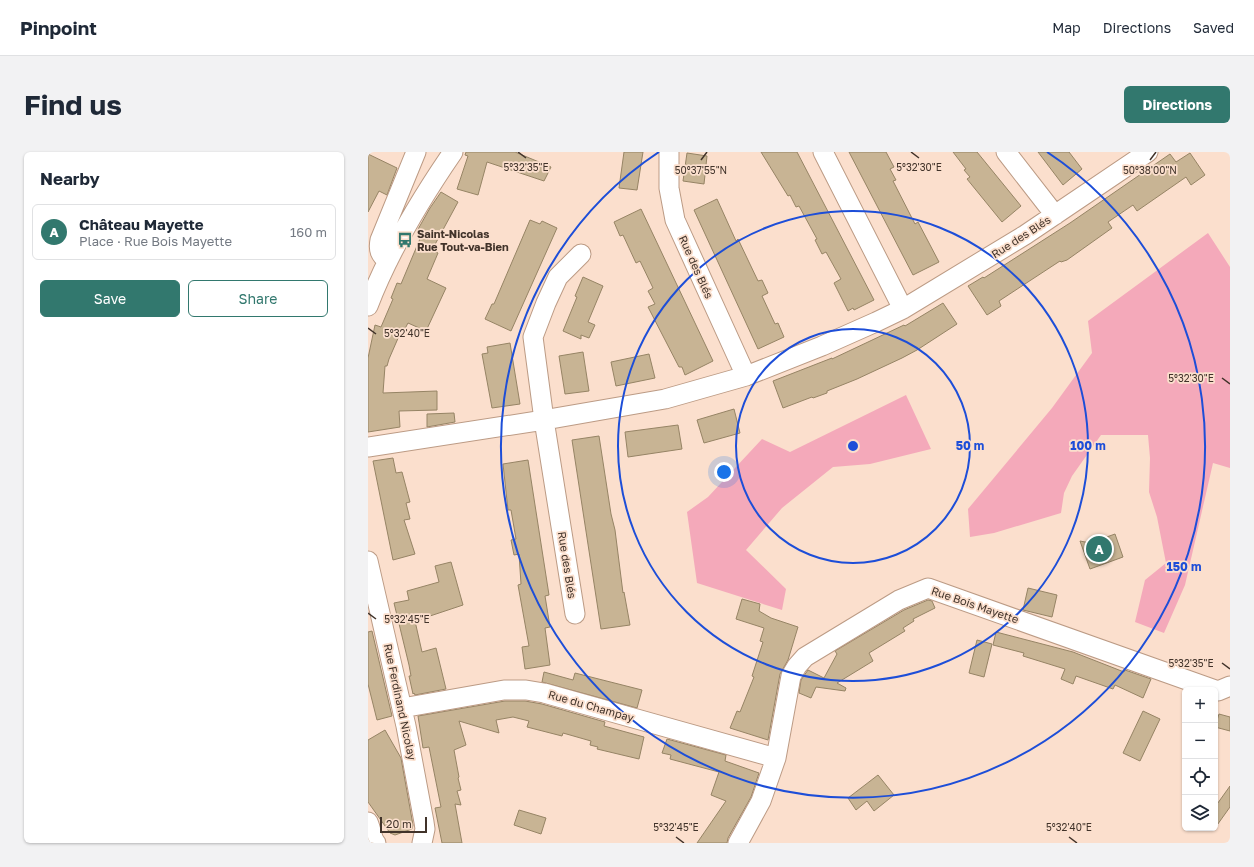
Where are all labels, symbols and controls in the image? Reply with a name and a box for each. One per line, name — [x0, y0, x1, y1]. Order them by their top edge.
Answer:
text: Pinpoint — [20, 16, 97, 39]
text: Map — [1052, 19, 1081, 36]
text: Directions — [1103, 19, 1171, 36]
text: Saved — [1193, 19, 1234, 36]
button: Directions — [1124, 86, 1230, 123]
text: Find us — [24, 88, 122, 121]
text: 5°32'35"E — [503, 161, 549, 173]
text: 5°32'30"E — [896, 161, 942, 173]
text: 50°37'55"N — [675, 164, 727, 176]
text: 50°38'00"N — [1123, 164, 1177, 176]
text: Nearby — [40, 168, 100, 189]
street label: Rue des Blés — [989, 213, 1053, 260]
text: Château Mayette — [79, 215, 204, 233]
text: A — [49, 224, 59, 240]
text: 160 m — [290, 224, 327, 240]
place label: Saint-Nicolas Rue Tout-va-Bien — [417, 227, 509, 253]
bus stop icon: Saint-Nicolas Rue Tout-va-Bien — [396, 231, 414, 249]
text: Place · Rue Bois Mayette — [79, 233, 232, 249]
street label: Rue des Blés — [677, 233, 716, 301]
button: Save — [40, 280, 180, 317]
button: Share — [188, 280, 328, 317]
text: 5°32'40"E — [384, 327, 430, 339]
text: 5°32'30"E — [1168, 372, 1214, 384]
text: 50 m — [956, 438, 984, 453]
text: 100 m — [1070, 438, 1106, 453]
centre of rings — [846, 439, 860, 453]
your location — [714, 462, 734, 482]
street label: Rue des Blés — [556, 530, 579, 600]
pin: A — [1086, 534, 1112, 564]
text: 150 m — [1167, 559, 1201, 574]
street label: Rue Bois Mayette — [930, 584, 1020, 626]
text: 5°32'45"E — [384, 613, 430, 625]
street label: Rue Ferdinand Nicolay — [382, 643, 419, 761]
text: 5°32'35"E — [1168, 657, 1214, 669]
street label: Rue du Champay — [547, 687, 635, 724]
map controls — [1182, 687, 1218, 831]
button: + — [1182, 687, 1218, 723]
button: − — [1182, 723, 1218, 759]
button: locate — [1182, 759, 1218, 795]
button: layers — [1182, 795, 1218, 831]
scale bar — [380, 815, 427, 834]
text: 20 m — [386, 817, 412, 830]
text: 5°32'45"E — [653, 821, 699, 833]
text: 5°32'40"E — [1046, 821, 1092, 833]

